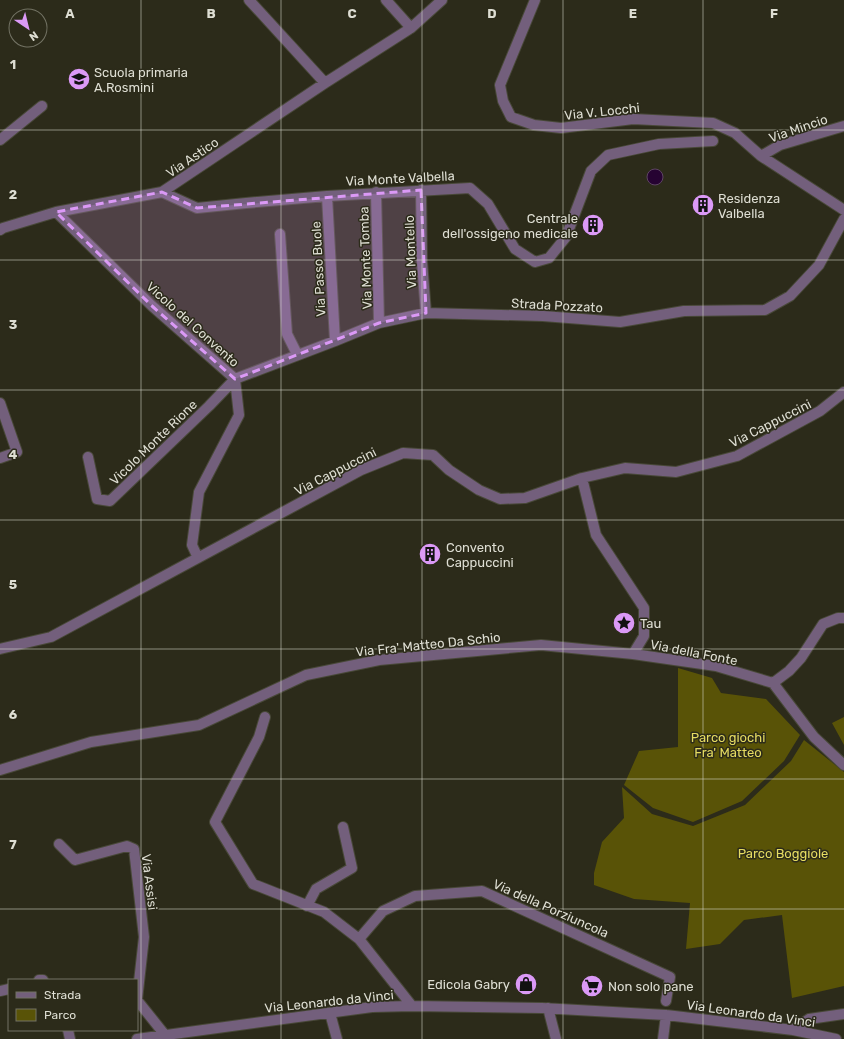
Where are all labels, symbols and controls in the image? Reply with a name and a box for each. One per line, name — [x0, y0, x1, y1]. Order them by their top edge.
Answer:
text: A — [65, 6, 75, 21]
text: B — [206, 6, 216, 21]
text: C — [347, 6, 357, 21]
text: D — [487, 6, 497, 21]
text: E — [629, 6, 637, 21]
text: F — [770, 6, 778, 21]
north arrow — [8, 8, 48, 48]
text: N — [26, 28, 40, 43]
text: 1 — [10, 57, 16, 72]
place label: Scuola primaria A.Rosmini — [94, 65, 188, 95]
school or university icon: Scuola primaria A.Rosmini — [66, 66, 92, 92]
street label: Via V. Locchi — [564, 100, 641, 123]
street label: Via Mincio — [767, 111, 830, 146]
street label: Via Astico — [163, 134, 221, 180]
street label: Via Monte Valbella — [345, 168, 455, 189]
text: 2 — [9, 187, 17, 202]
place label: Residenza Valbella — [718, 191, 780, 221]
building icon: Residenza Valbella — [690, 192, 716, 218]
street label: Via Monte Tomba — [356, 206, 375, 310]
place label: Centrale dell'ossigeno medicale — [442, 211, 578, 242]
building icon: Centrale dell'ossigeno medicale — [580, 212, 606, 238]
street label: Via Montello — [402, 215, 419, 289]
street label: Via Passo Buole — [309, 221, 328, 317]
street label: Vicolo del Convento — [143, 279, 242, 370]
street label: Strada Pozzato — [511, 296, 603, 315]
text: 3 — [9, 317, 18, 332]
street label: Via Cappuccini — [727, 396, 814, 450]
street label: Vicolo Monte Rione — [107, 397, 200, 488]
street label: Via Cappuccini — [292, 444, 379, 498]
text: 4 — [9, 447, 18, 462]
place label: Convento Cappuccini — [446, 540, 514, 570]
building icon: Convento Cappuccini — [417, 541, 443, 567]
text: 5 — [9, 577, 17, 592]
place icon: Tau — [611, 610, 637, 636]
place label: Tau — [640, 616, 661, 631]
street label: Via Fra' Matteo Da Schio — [355, 629, 501, 660]
street label: Via della Fonte — [649, 637, 739, 668]
text: 6 — [9, 707, 18, 722]
park label: Parco giochi Fra' Matteo — [691, 730, 765, 760]
text: 7 — [9, 837, 17, 852]
park label: Parco Boggiole — [738, 846, 828, 862]
street label: Via Assisi — [139, 853, 160, 911]
street label: Via della Porziuncola — [491, 876, 611, 941]
shop icon: Edicola Gabry — [513, 971, 539, 997]
supermarket icon: Non solo pane — [579, 973, 605, 999]
place label: Edicola Gabry — [427, 977, 510, 992]
legend — [8, 979, 138, 1031]
place label: Non solo pane — [608, 979, 694, 994]
street label: Via Leonardo da Vinci — [264, 987, 394, 1016]
text: Strada — [44, 988, 81, 1002]
street label: Via Leonardo da Vinci — [686, 997, 816, 1030]
text: Parco — [44, 1008, 76, 1022]

